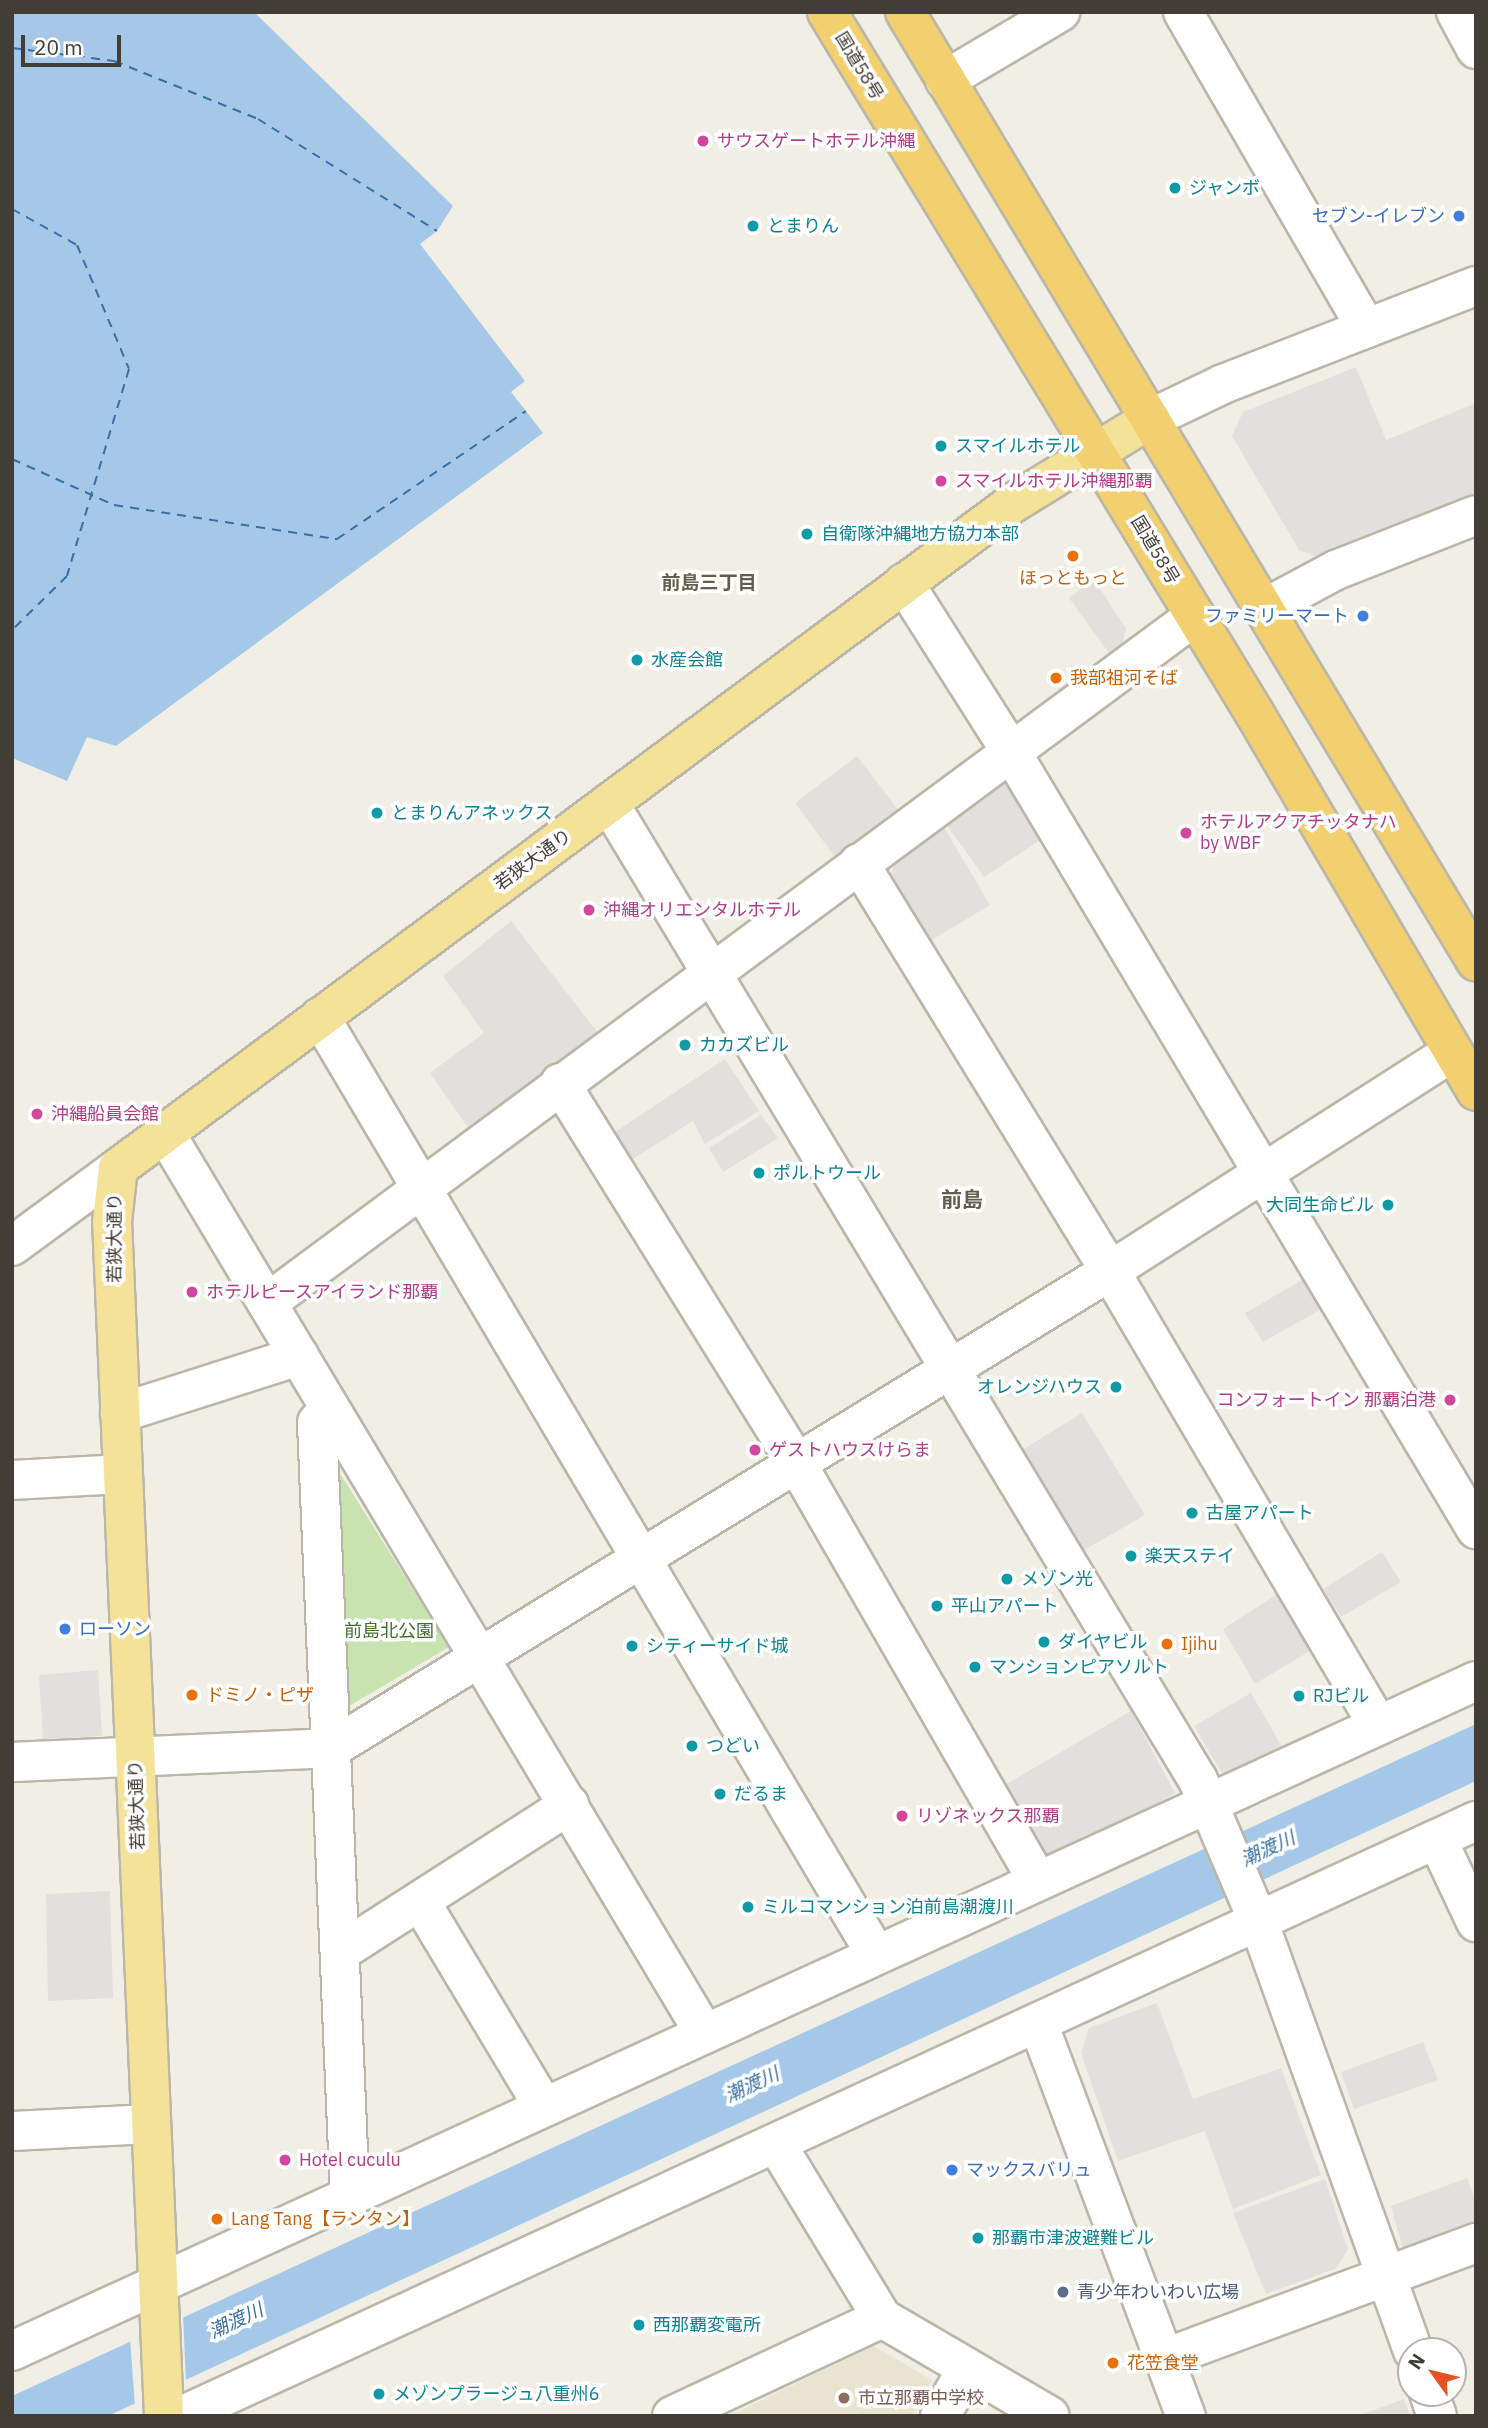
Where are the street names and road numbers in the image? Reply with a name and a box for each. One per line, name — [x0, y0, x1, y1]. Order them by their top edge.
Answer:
street label: 国道58号 — [830, 28, 888, 104]
street label: 国道58号 — [1126, 512, 1184, 588]
street label: 若狭大通り — [490, 825, 576, 895]
street label: 若狭大通り — [104, 1193, 126, 1283]
street label: 若狭大通り — [125, 1760, 149, 1850]

